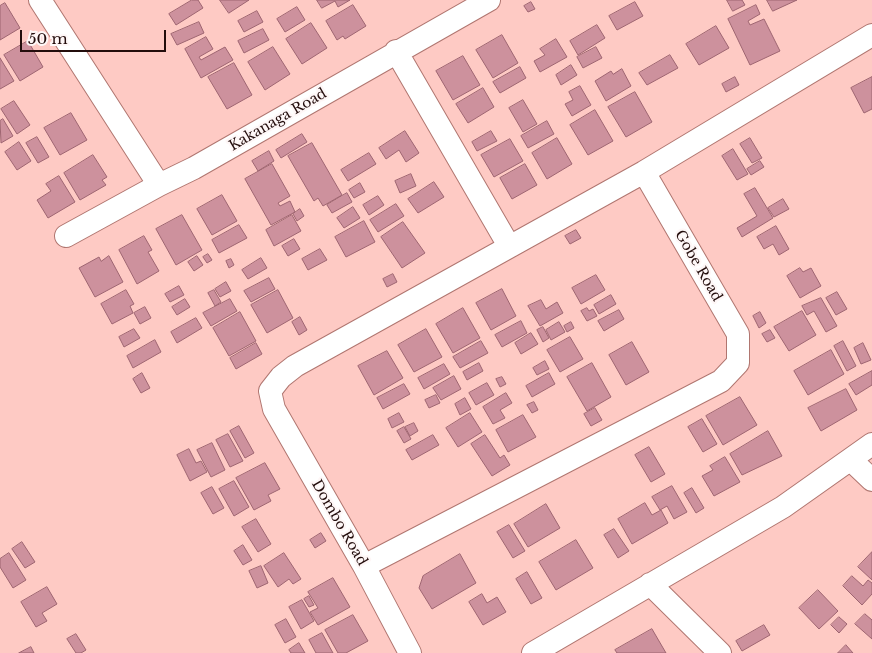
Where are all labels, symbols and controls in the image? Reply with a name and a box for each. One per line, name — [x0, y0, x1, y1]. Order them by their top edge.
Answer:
scale bar — [22, 20, 169, 52]
text: 50 m — [28, 29, 68, 48]
street label: Kakanaga Road — [226, 85, 330, 155]
street label: Gobe Road — [671, 227, 725, 305]
street label: Dombo Road — [308, 477, 370, 569]

